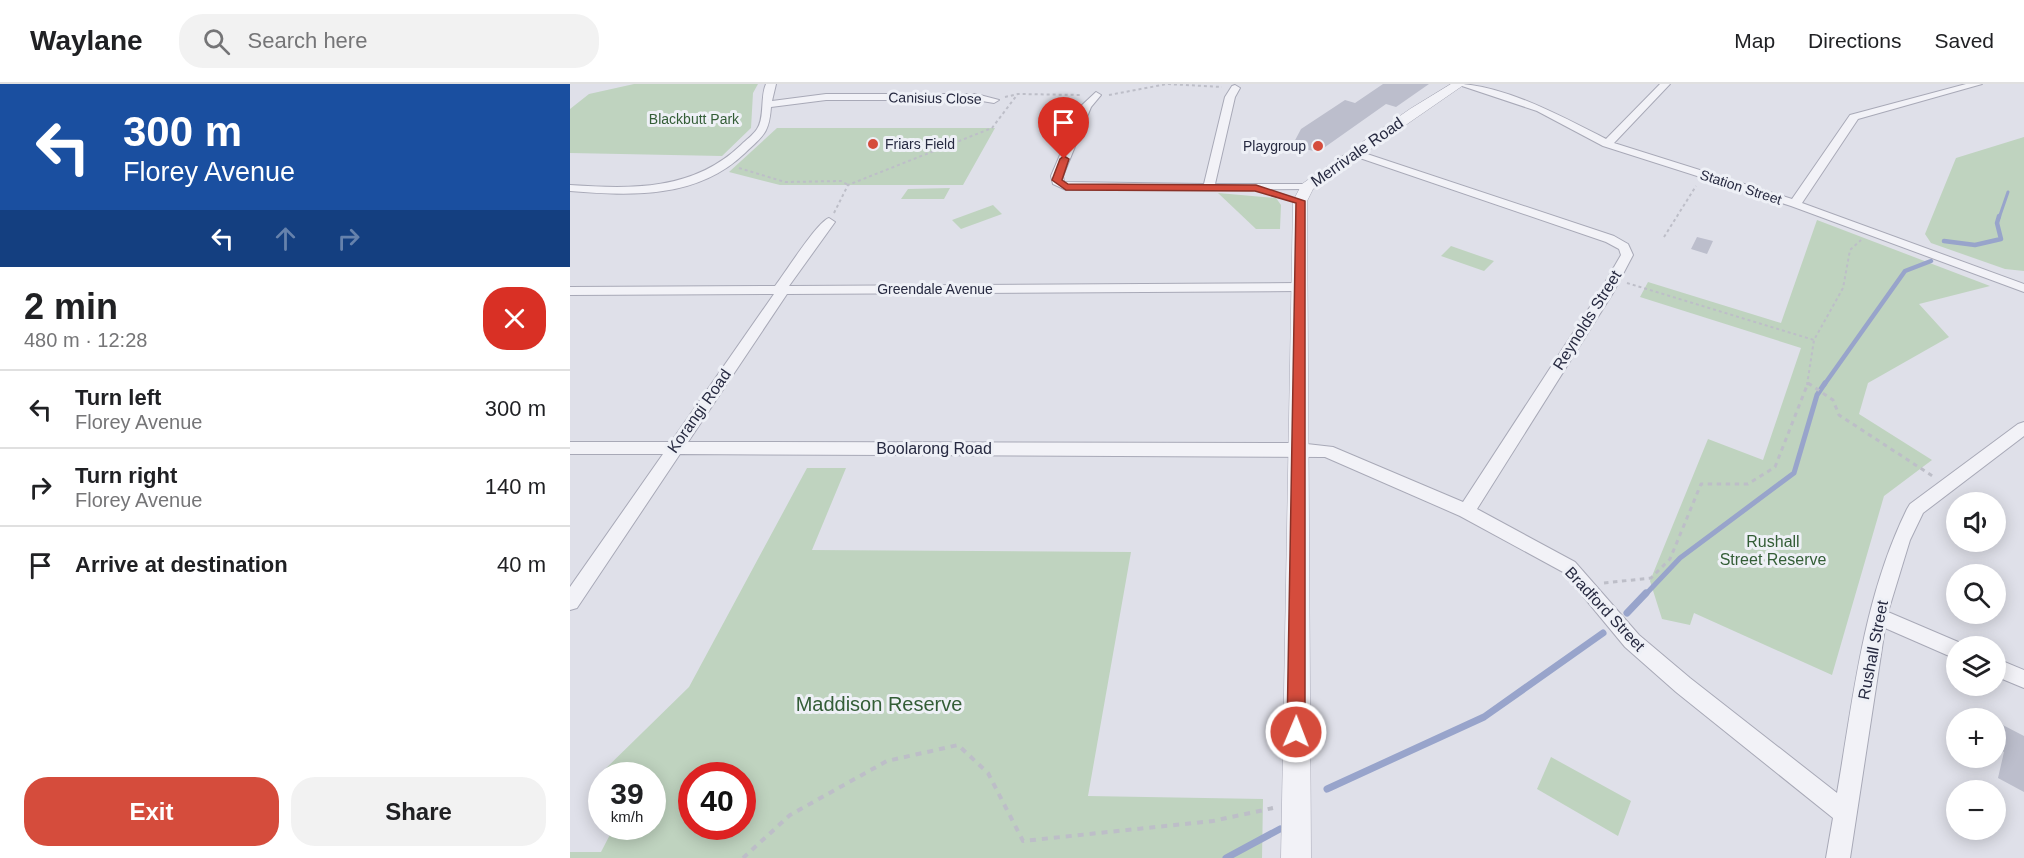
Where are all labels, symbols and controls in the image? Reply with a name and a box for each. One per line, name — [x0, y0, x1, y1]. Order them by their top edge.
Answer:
search box — [179, 14, 599, 68]
text: Waylane — [30, 25, 143, 56]
icon: search — [200, 25, 233, 58]
text: Search here — [248, 28, 367, 53]
text: Map — [1734, 29, 1775, 52]
text: Directions — [1808, 29, 1901, 52]
text: Saved — [1934, 29, 1994, 52]
street label: Canisius Close — [888, 89, 982, 107]
pin — [1038, 97, 1089, 159]
icon: arrive — [1047, 106, 1080, 139]
icon: left — [24, 108, 102, 186]
text: 300 m — [123, 108, 242, 155]
park label: Blackbutt Park — [649, 111, 740, 127]
street label: Merrivale Road — [1308, 114, 1406, 190]
place label: Friars Field — [885, 136, 955, 152]
marker: Friars Field — [866, 137, 880, 151]
place label: Playgroup — [1243, 138, 1306, 154]
marker: Playgroup — [1311, 139, 1325, 153]
text: Florey Avenue — [123, 157, 295, 187]
street label: Station Street — [1698, 166, 1784, 208]
icon: left — [206, 222, 239, 255]
icon: ahead — [269, 222, 302, 255]
icon: right — [332, 222, 365, 255]
street label: Reynolds Street — [1550, 267, 1625, 373]
street label: Greendale Avenue — [877, 281, 993, 297]
text: 2 min — [24, 286, 118, 327]
button: close — [483, 287, 546, 350]
text: 480 m · 12:28 — [24, 329, 147, 351]
street label: Korangi Road — [664, 366, 734, 456]
text: Turn left — [75, 385, 161, 410]
icon: left — [24, 393, 57, 426]
text: 300 m — [485, 396, 546, 421]
text: Florey Avenue — [75, 411, 203, 433]
street label: Boolarong Road — [876, 440, 992, 457]
text: Turn right — [75, 463, 177, 488]
icon: right — [24, 471, 57, 504]
text: 140 m — [485, 474, 546, 499]
text: Florey Avenue — [75, 489, 203, 511]
map controls — [1946, 492, 2006, 840]
button: sound — [1946, 492, 2006, 552]
park label: Rushall Street Reserve — [1720, 533, 1826, 568]
icon: arrive — [24, 549, 57, 582]
text: Arrive at destination — [75, 552, 288, 577]
text: 40 m — [497, 552, 546, 577]
street label: Bradford Street — [1562, 564, 1649, 655]
button: search — [1946, 564, 2006, 624]
street label: Rushall Street — [1855, 599, 1891, 701]
button: layers — [1946, 636, 2006, 696]
park label: Maddison Reserve — [796, 693, 962, 715]
position arrow — [1264, 700, 1328, 764]
button: + — [1946, 708, 2006, 768]
speed limit sign: 40 — [678, 762, 756, 840]
button: Exit — [24, 777, 279, 846]
button: Share — [291, 777, 546, 846]
text: 39 — [610, 777, 644, 810]
button: − — [1946, 780, 2006, 840]
text: km/h — [611, 808, 643, 825]

